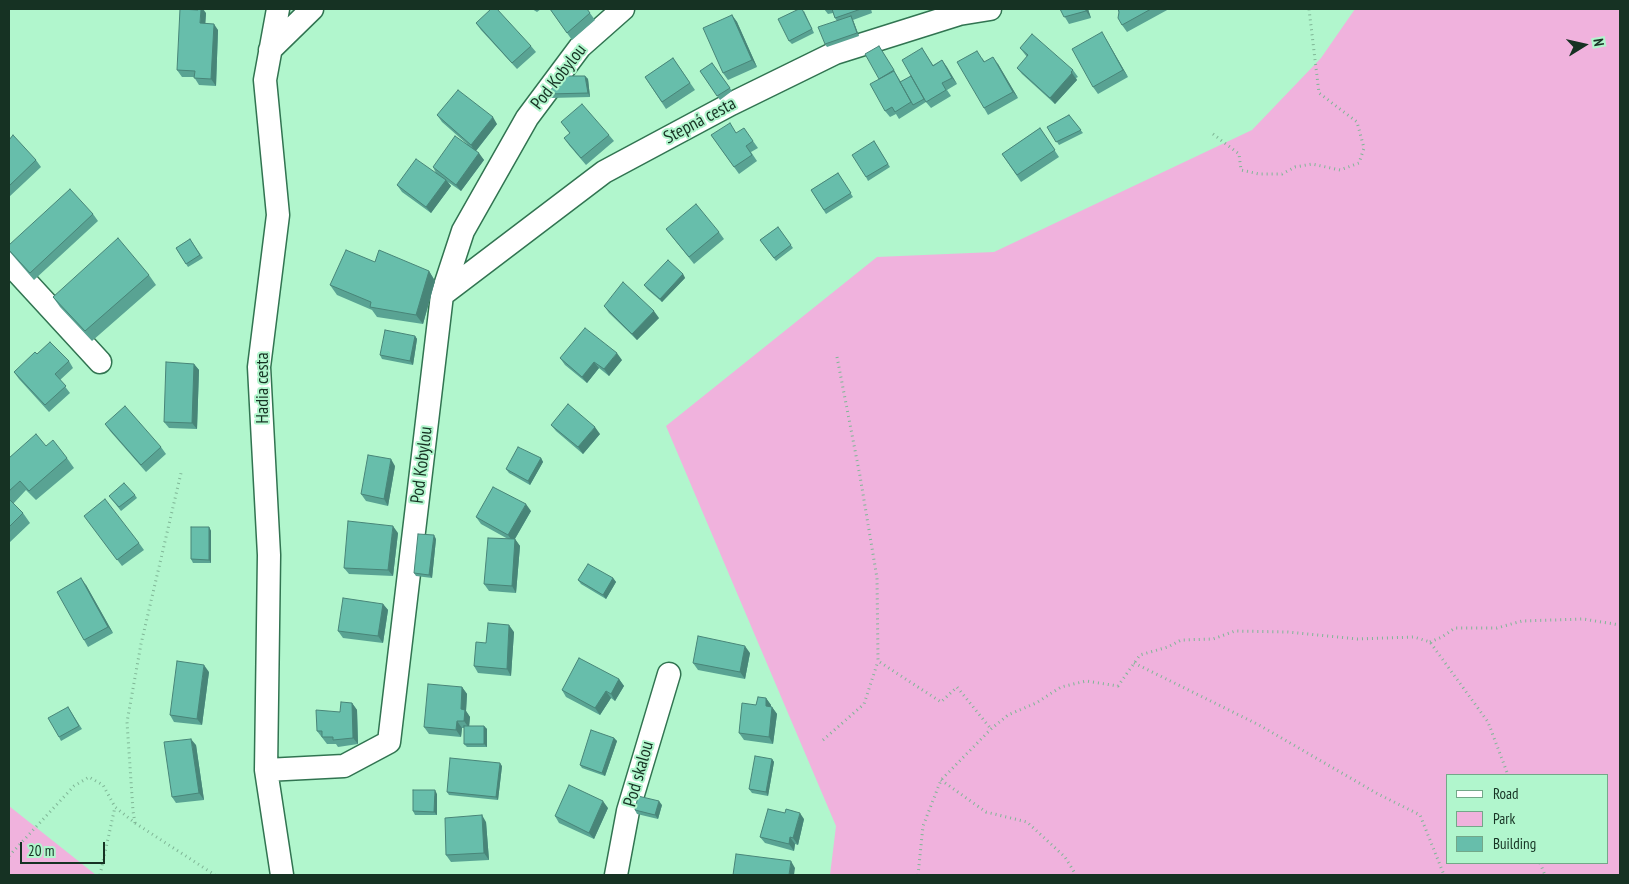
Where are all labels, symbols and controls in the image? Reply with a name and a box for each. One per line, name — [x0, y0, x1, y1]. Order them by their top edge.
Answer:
north arrow — [1559, 20, 1609, 70]
text: N — [1589, 37, 1608, 48]
street label: Pod Kobylou — [527, 40, 591, 114]
street label: Stepná cesta — [660, 93, 740, 149]
street label: Hadia cesta — [252, 352, 274, 424]
street label: Pod Kobylou — [407, 425, 437, 505]
street label: Pod skalou — [619, 739, 659, 809]
legend — [1446, 774, 1609, 864]
text: Road — [1493, 784, 1519, 803]
text: Park — [1493, 809, 1515, 828]
scale bar — [22, 832, 108, 864]
text: Building — [1493, 834, 1536, 853]
text: 20 m — [28, 841, 54, 860]

